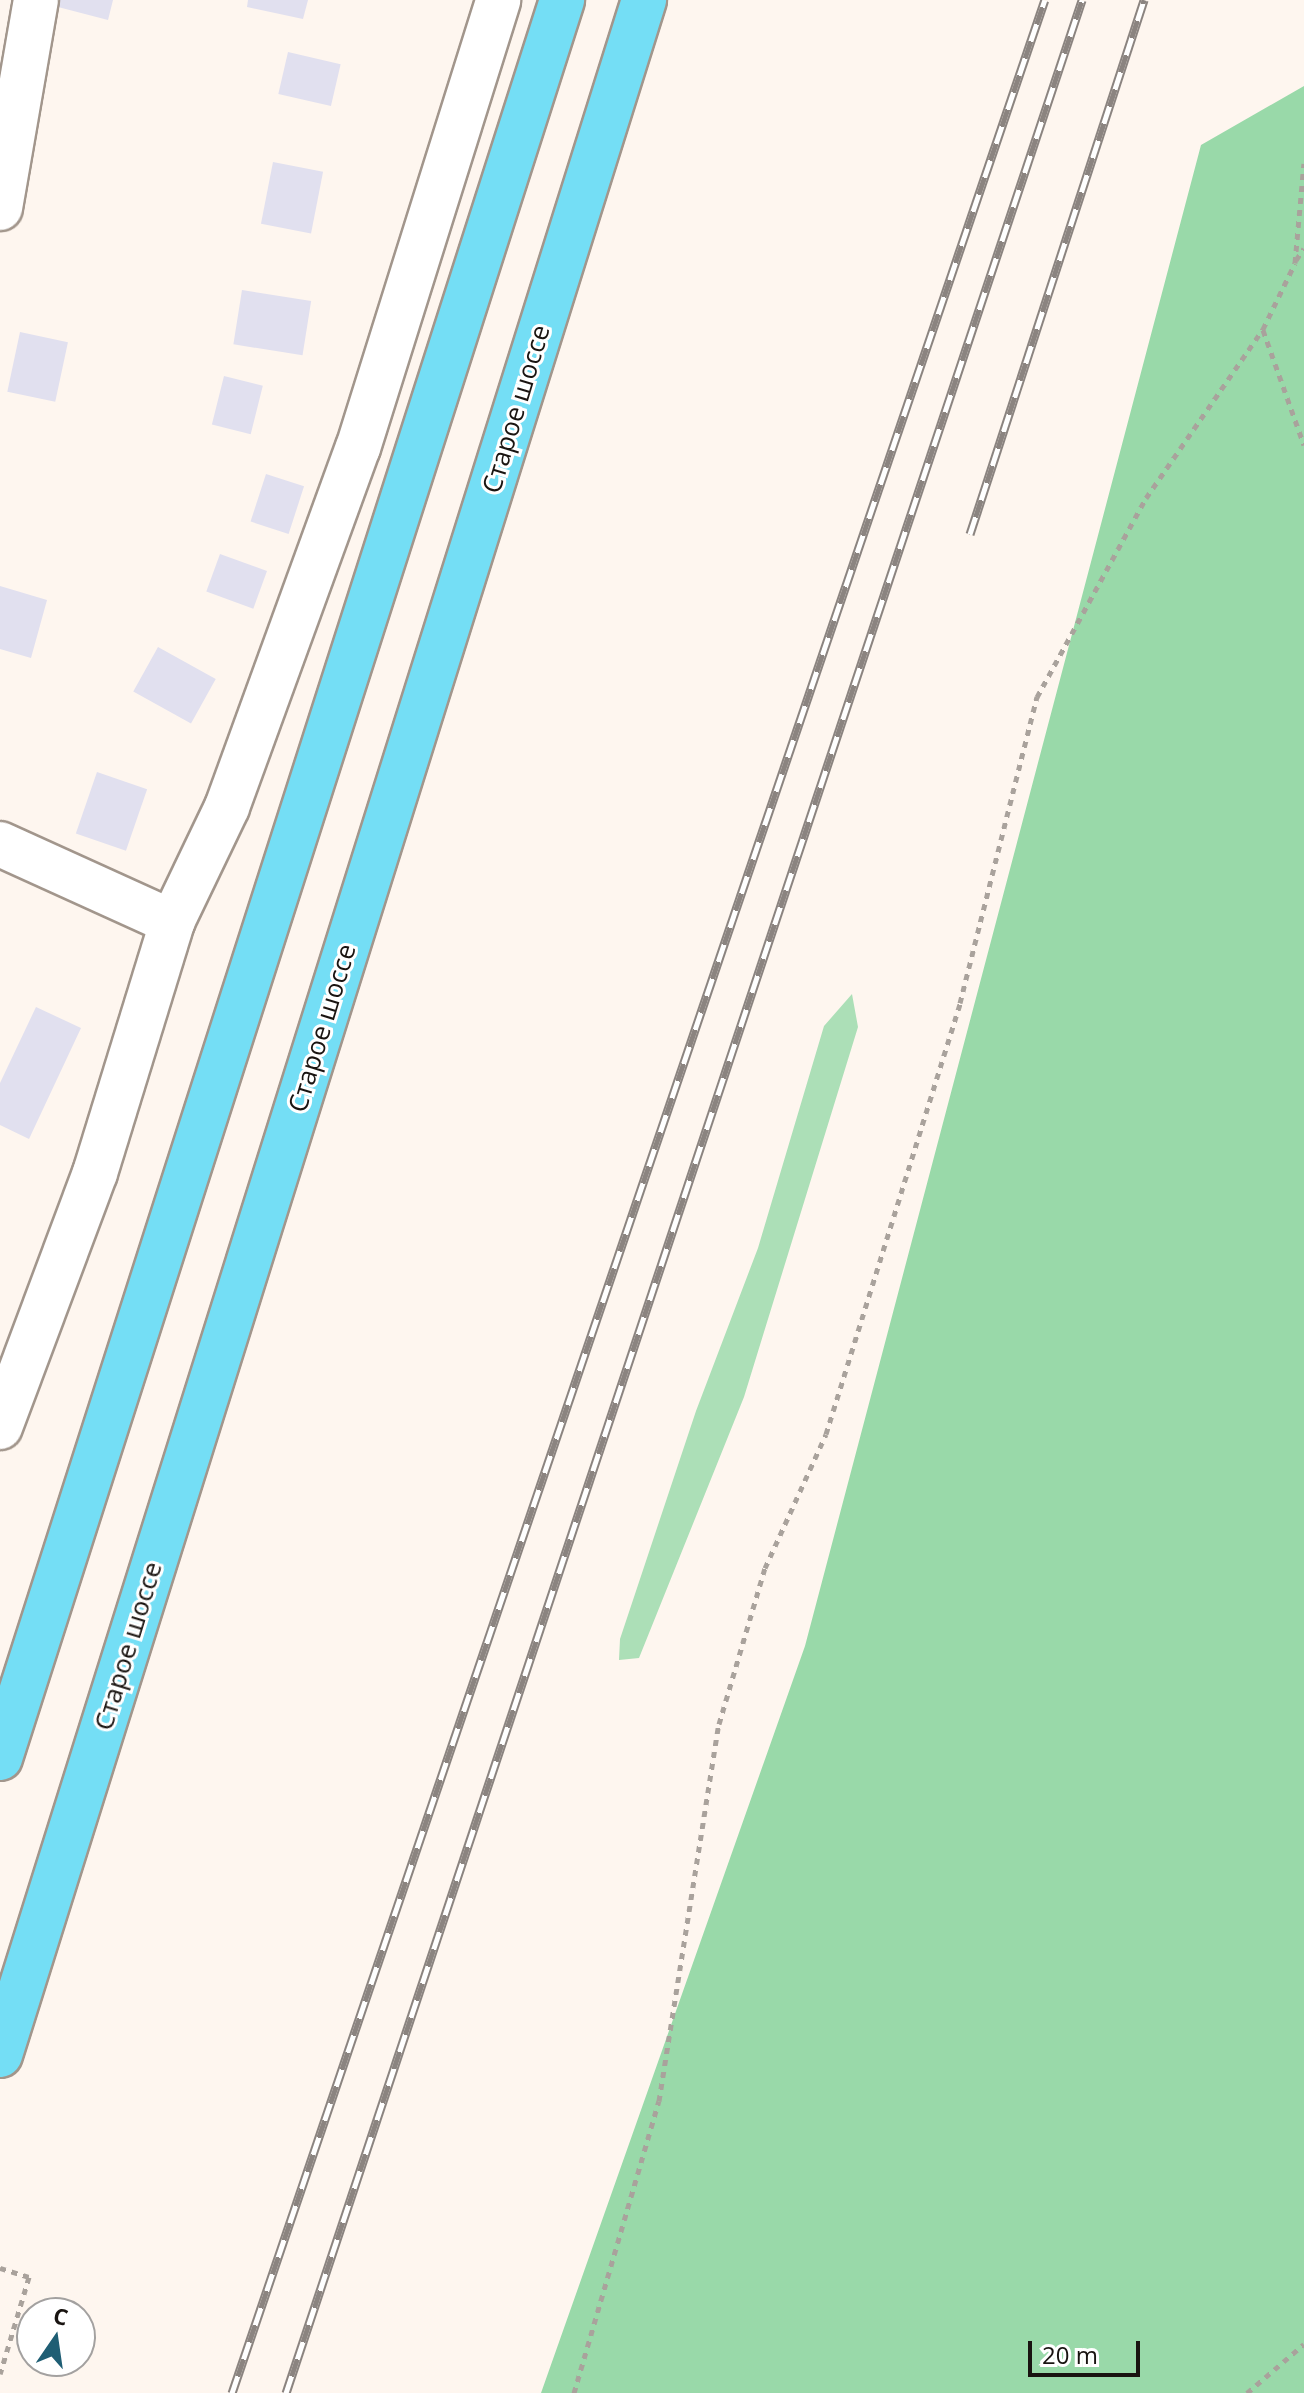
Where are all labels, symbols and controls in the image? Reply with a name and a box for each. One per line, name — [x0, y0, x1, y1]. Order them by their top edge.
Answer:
street label: Старое шоссе — [476, 321, 556, 497]
street label: Старое шоссе — [282, 940, 362, 1116]
street label: Старое шоссе — [88, 1558, 168, 1734]
north arrow — [16, 2297, 96, 2377]
text: С — [51, 2299, 71, 2332]
scale bar — [1032, 2325, 1144, 2375]
text: 20 m — [1042, 2338, 1098, 2371]

